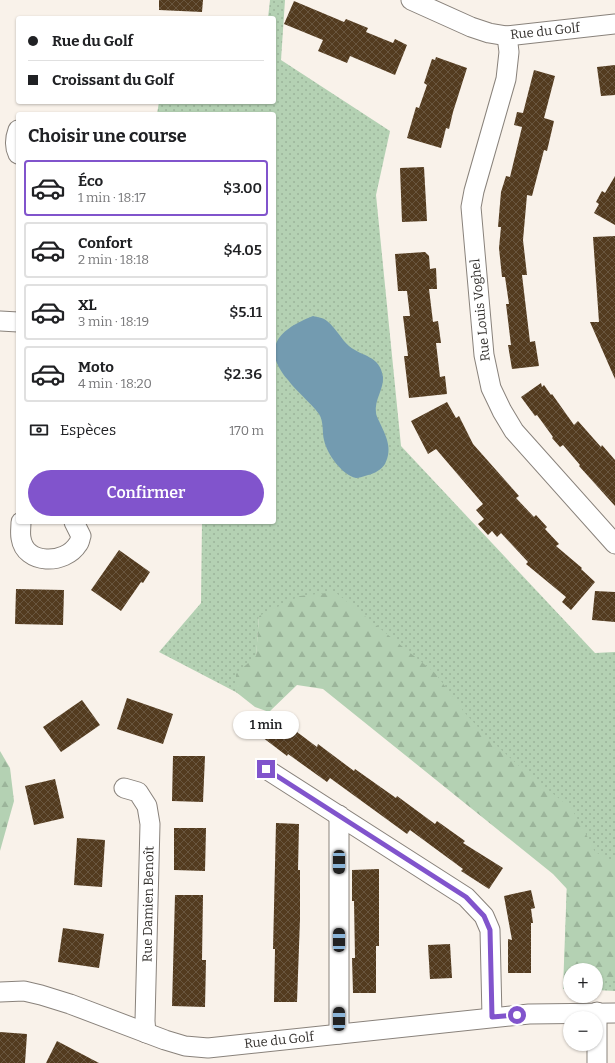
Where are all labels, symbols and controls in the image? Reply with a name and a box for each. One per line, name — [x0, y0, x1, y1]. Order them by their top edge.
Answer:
street label: Rue du Golf — [510, 20, 582, 42]
text: Rue du Golf — [52, 32, 133, 50]
text: Croissant du Golf — [52, 71, 174, 89]
text: Choisir une course — [28, 125, 187, 147]
icon: car — [30, 170, 66, 206]
text: Éco — [78, 172, 103, 190]
text: $3.00 — [223, 179, 262, 197]
text: 1 min · 18:17 — [78, 190, 146, 205]
icon: car — [30, 232, 66, 268]
text: Confort — [78, 234, 133, 252]
text: $4.05 — [223, 241, 262, 259]
text: 2 min · 18:18 — [78, 252, 149, 267]
street label: Rue Louis Voghel — [467, 258, 493, 362]
icon: car — [30, 294, 66, 330]
text: XL — [78, 296, 97, 314]
text: $5.11 — [229, 303, 262, 321]
text: 3 min · 18:19 — [78, 314, 149, 329]
icon: car — [30, 356, 66, 392]
text: Moto — [78, 358, 114, 376]
text: $2.36 — [224, 365, 262, 383]
text: 4 min · 18:20 — [78, 376, 152, 391]
icon: cash — [28, 419, 50, 441]
text: Espèces — [60, 421, 116, 439]
text: 170 m — [229, 423, 264, 438]
button: Confirmer — [28, 470, 264, 516]
callout: 1 min — [233, 711, 299, 739]
text: 1 min — [250, 717, 282, 732]
route end — [257, 760, 275, 778]
street label: Rue Damien Benoît — [139, 846, 157, 962]
car — [333, 850, 345, 874]
car — [333, 928, 345, 952]
map controls — [563, 963, 603, 1051]
button: + — [563, 963, 603, 1003]
route start — [508, 1006, 526, 1024]
car — [333, 1007, 345, 1031]
button: − — [563, 1011, 603, 1051]
street label: Rue du Golf — [244, 1029, 316, 1051]

